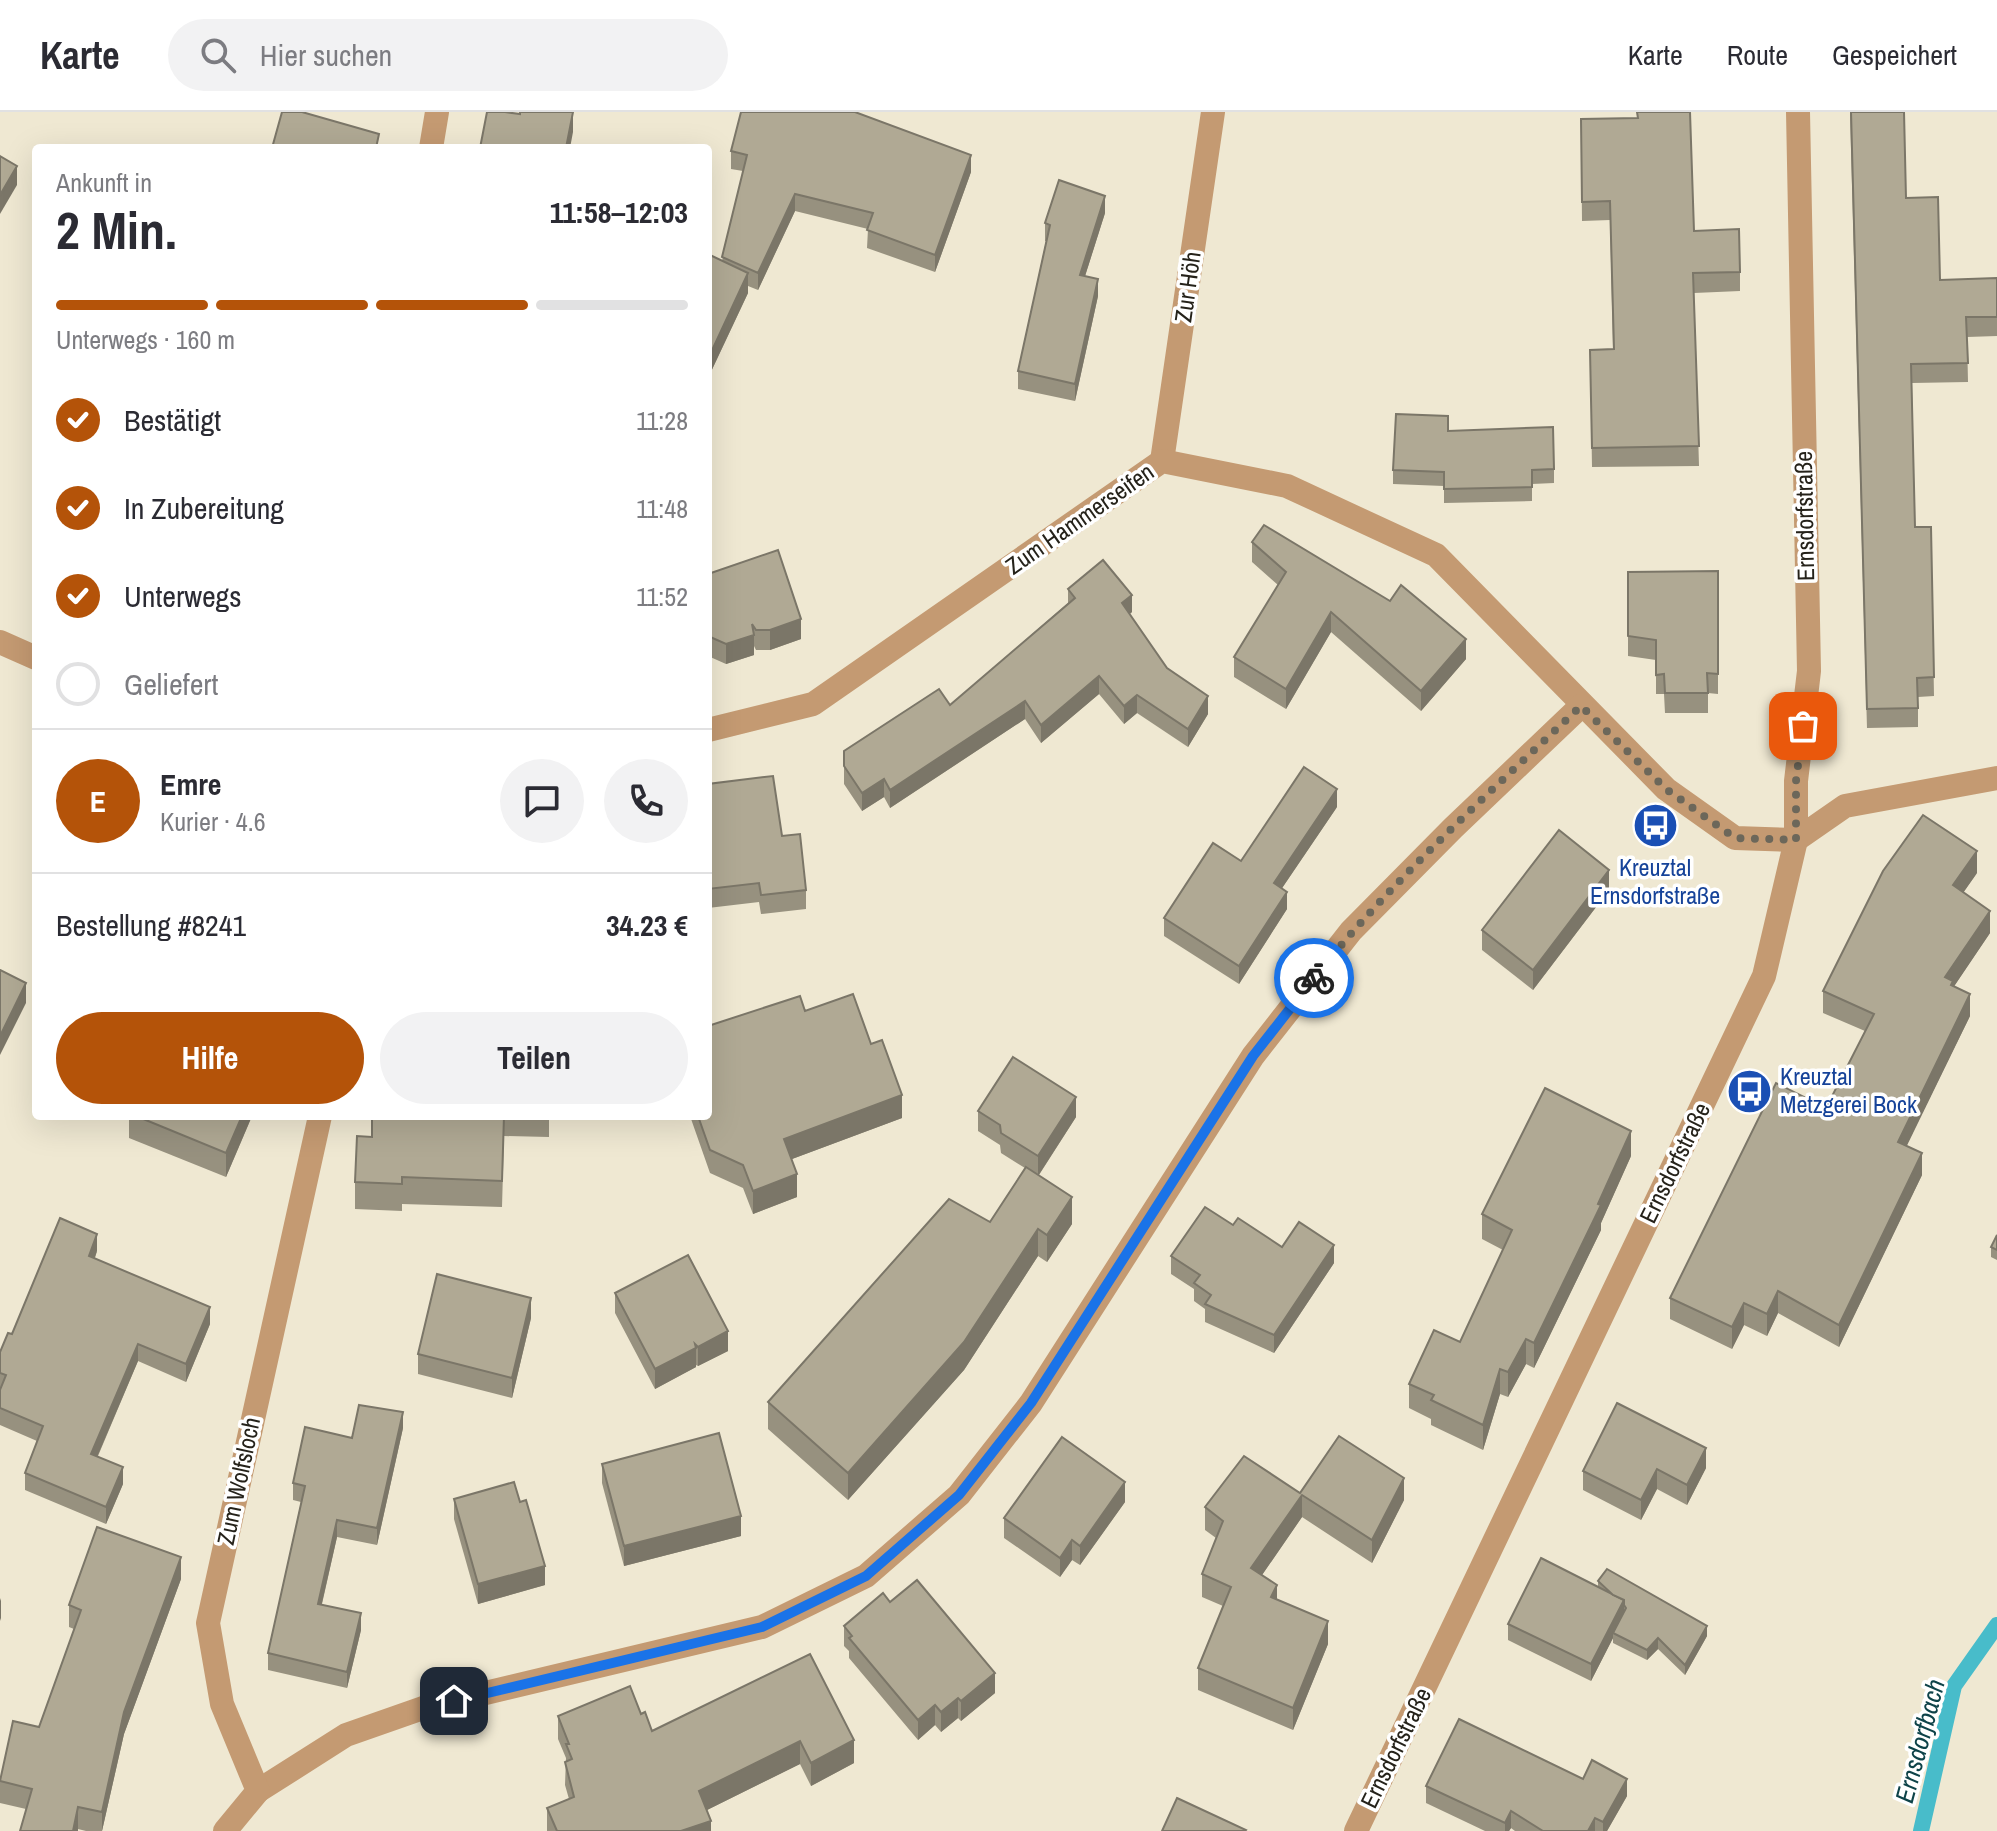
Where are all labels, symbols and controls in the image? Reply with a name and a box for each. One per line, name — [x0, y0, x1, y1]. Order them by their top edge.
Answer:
search box — [168, 19, 728, 91]
text: Karte — [40, 30, 120, 81]
icon: search — [196, 33, 240, 77]
text: Hier suchen — [260, 35, 392, 75]
text: Karte — [1628, 36, 1683, 74]
text: Route — [1727, 36, 1788, 74]
text: Gespeichert — [1832, 36, 1957, 74]
text: Ankunft in — [56, 165, 152, 200]
text: 11:58–12:03 — [550, 192, 688, 232]
text: 2 Min. — [56, 195, 177, 265]
street label: Zur Höh — [1166, 249, 1208, 324]
text: Unterwegs · 160 m — [56, 322, 235, 357]
icon: check — [56, 398, 100, 442]
text: Bestätigt — [124, 400, 221, 440]
text: 11:28 — [636, 403, 688, 438]
street label: Ernsdorfstraße — [1787, 451, 1821, 581]
street label: Zum Hammerseifen — [999, 455, 1160, 581]
icon: check — [56, 486, 100, 530]
text: In Zubereitung — [124, 488, 284, 528]
text: 11:48 — [636, 491, 688, 526]
icon: check — [56, 574, 100, 618]
text: Unterwegs — [124, 576, 242, 616]
text: 11:52 — [636, 579, 688, 614]
text: Geliefert — [124, 664, 218, 704]
pin — [1769, 692, 1837, 760]
icon: bag — [1781, 704, 1825, 748]
button: chat — [500, 759, 584, 843]
button: phone — [604, 759, 688, 843]
text: Emre — [160, 764, 222, 804]
text: E — [90, 781, 106, 821]
bus stop icon: Kreuztal Ernsdorfstraße — [1631, 802, 1679, 850]
text: Kurier · 4.6 — [160, 804, 265, 839]
place label: Kreuztal Ernsdorfstraße — [1590, 851, 1720, 911]
text: Bestellung #8241 — [56, 905, 246, 945]
text: 34.23 € — [606, 905, 688, 945]
courier — [1274, 938, 1354, 1018]
icon: bike — [1292, 956, 1336, 1000]
button: Hilfe — [56, 1012, 364, 1104]
button: Teilen — [380, 1012, 688, 1104]
place label: Kreuztal Metzgerei Bock — [1780, 1060, 1917, 1120]
bus stop icon: Kreuztal Metzgerei Bock — [1725, 1067, 1773, 1115]
street label: Ernsdorfstraße — [1631, 1097, 1717, 1228]
street label: Zum Wolfsloch — [209, 1414, 267, 1548]
pin — [420, 1667, 488, 1735]
water label: Ernsdorfbach — [1886, 1675, 1953, 1807]
icon: home — [432, 1679, 476, 1723]
street label: Ernsdorfstraße — [1352, 1682, 1438, 1813]

